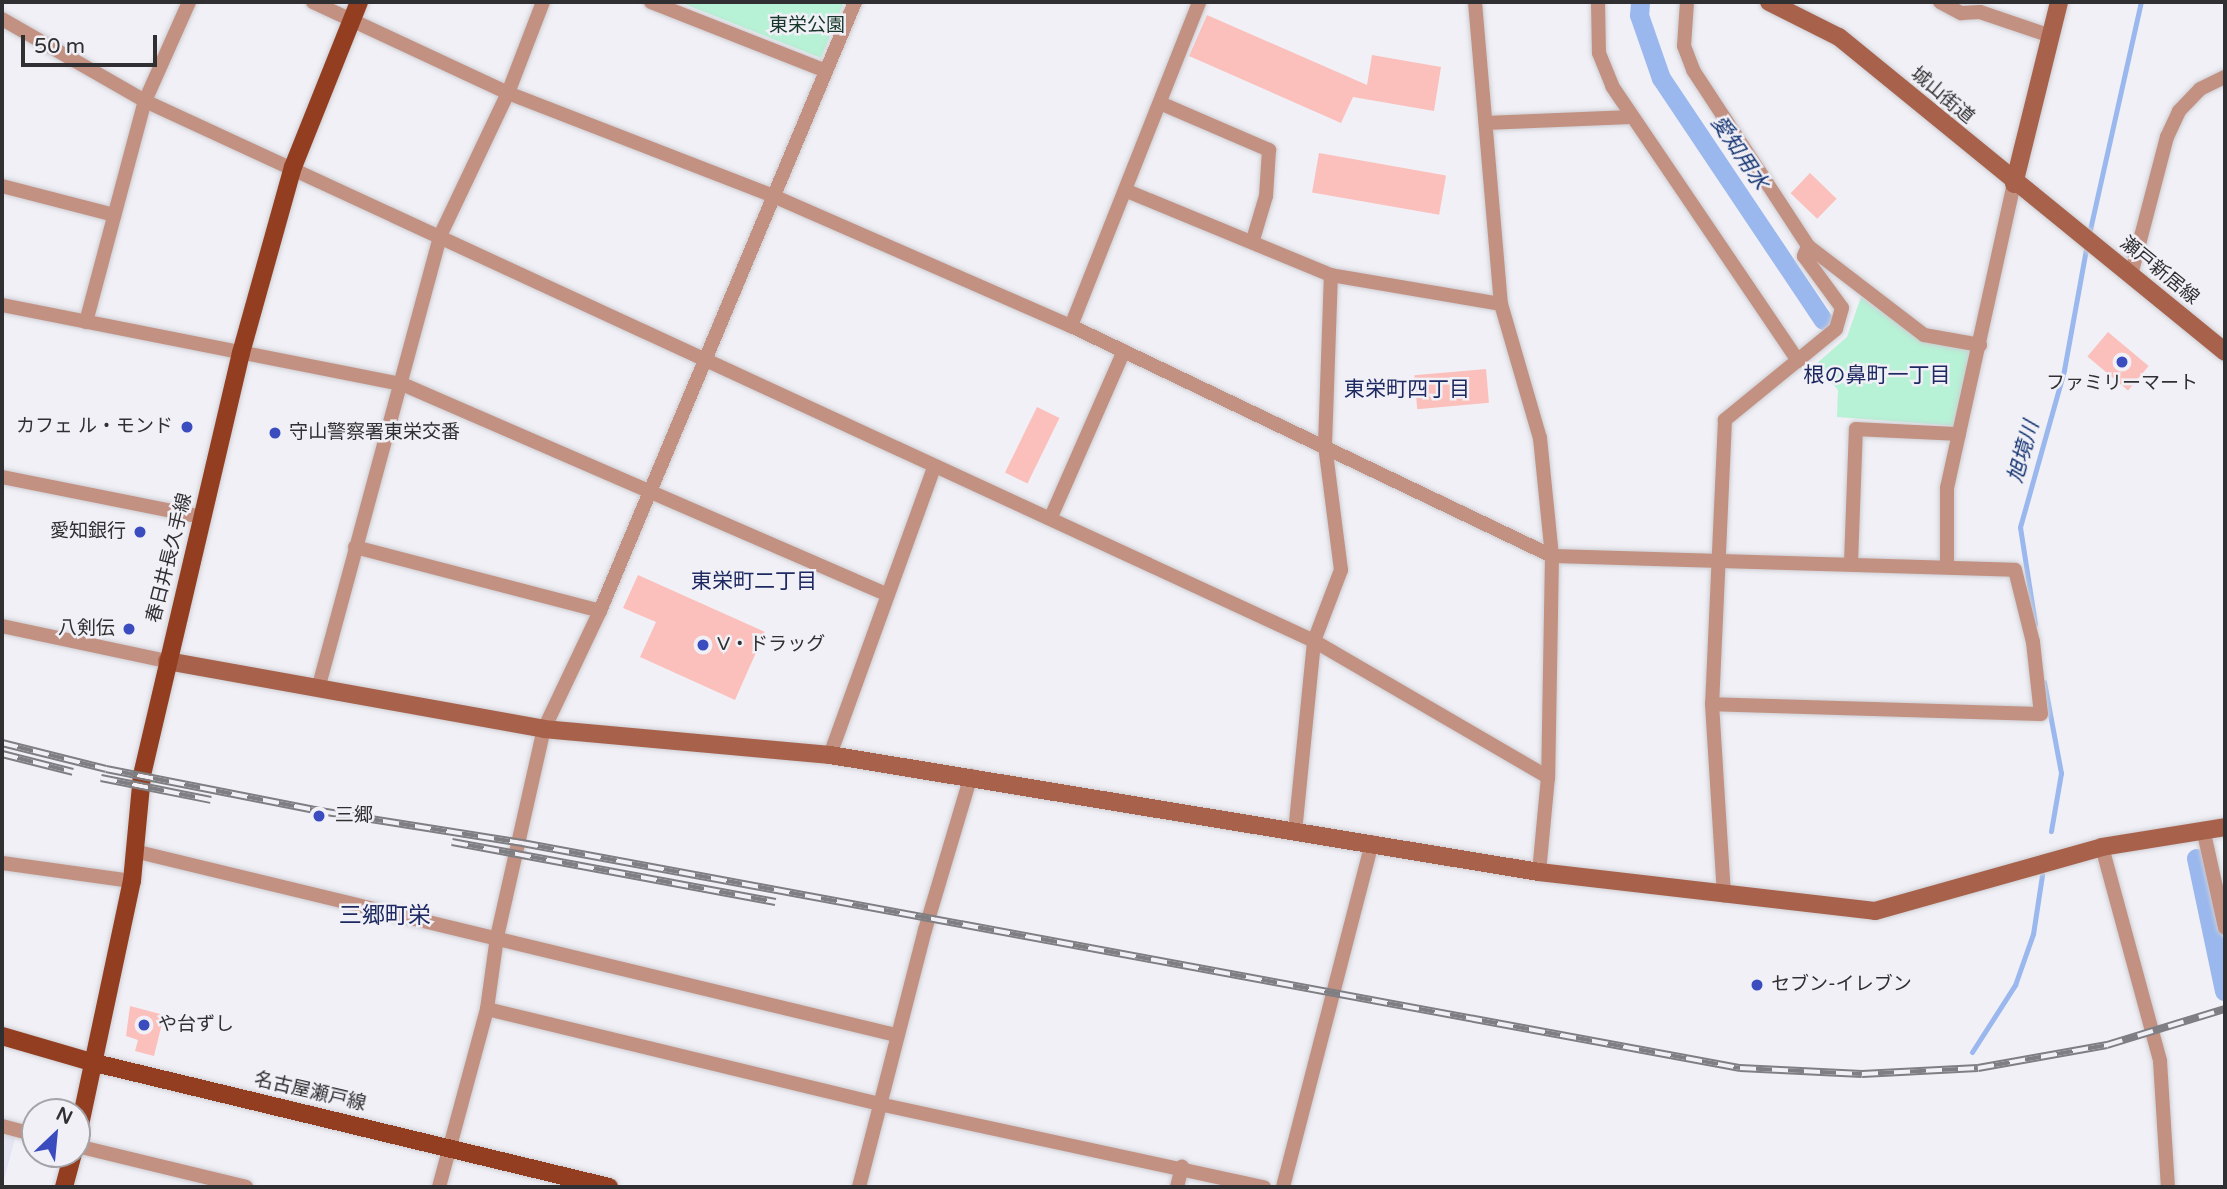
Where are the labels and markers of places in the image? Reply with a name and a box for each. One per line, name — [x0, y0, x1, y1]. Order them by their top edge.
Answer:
marker: ファミリーマート — [2114, 354, 2130, 370]
place label: ファミリーマート — [2046, 373, 2198, 395]
place label: カフェ ル・モンド — [16, 416, 173, 438]
marker: カフェ ル・モンド — [179, 419, 195, 435]
place label: 守山警察署東栄交番 — [289, 422, 460, 444]
marker: 守山警察署東栄交番 — [267, 425, 283, 441]
place label: 愛知銀行 — [50, 521, 126, 543]
marker: 愛知銀行 — [132, 524, 148, 540]
place label: 八剣伝 — [58, 618, 115, 640]
marker: 八剣伝 — [121, 621, 137, 637]
place label: V・ドラッグ — [717, 634, 825, 656]
marker: V・ドラッグ — [695, 637, 711, 653]
place label: 三郷 — [335, 805, 373, 827]
marker: 三郷 — [309, 806, 329, 826]
place label: セブン-イレブン — [1771, 974, 1912, 996]
marker: セブン-イレブン — [1749, 977, 1765, 993]
place label: や台ずし — [158, 1014, 234, 1036]
marker: や台ずし — [136, 1017, 152, 1033]

